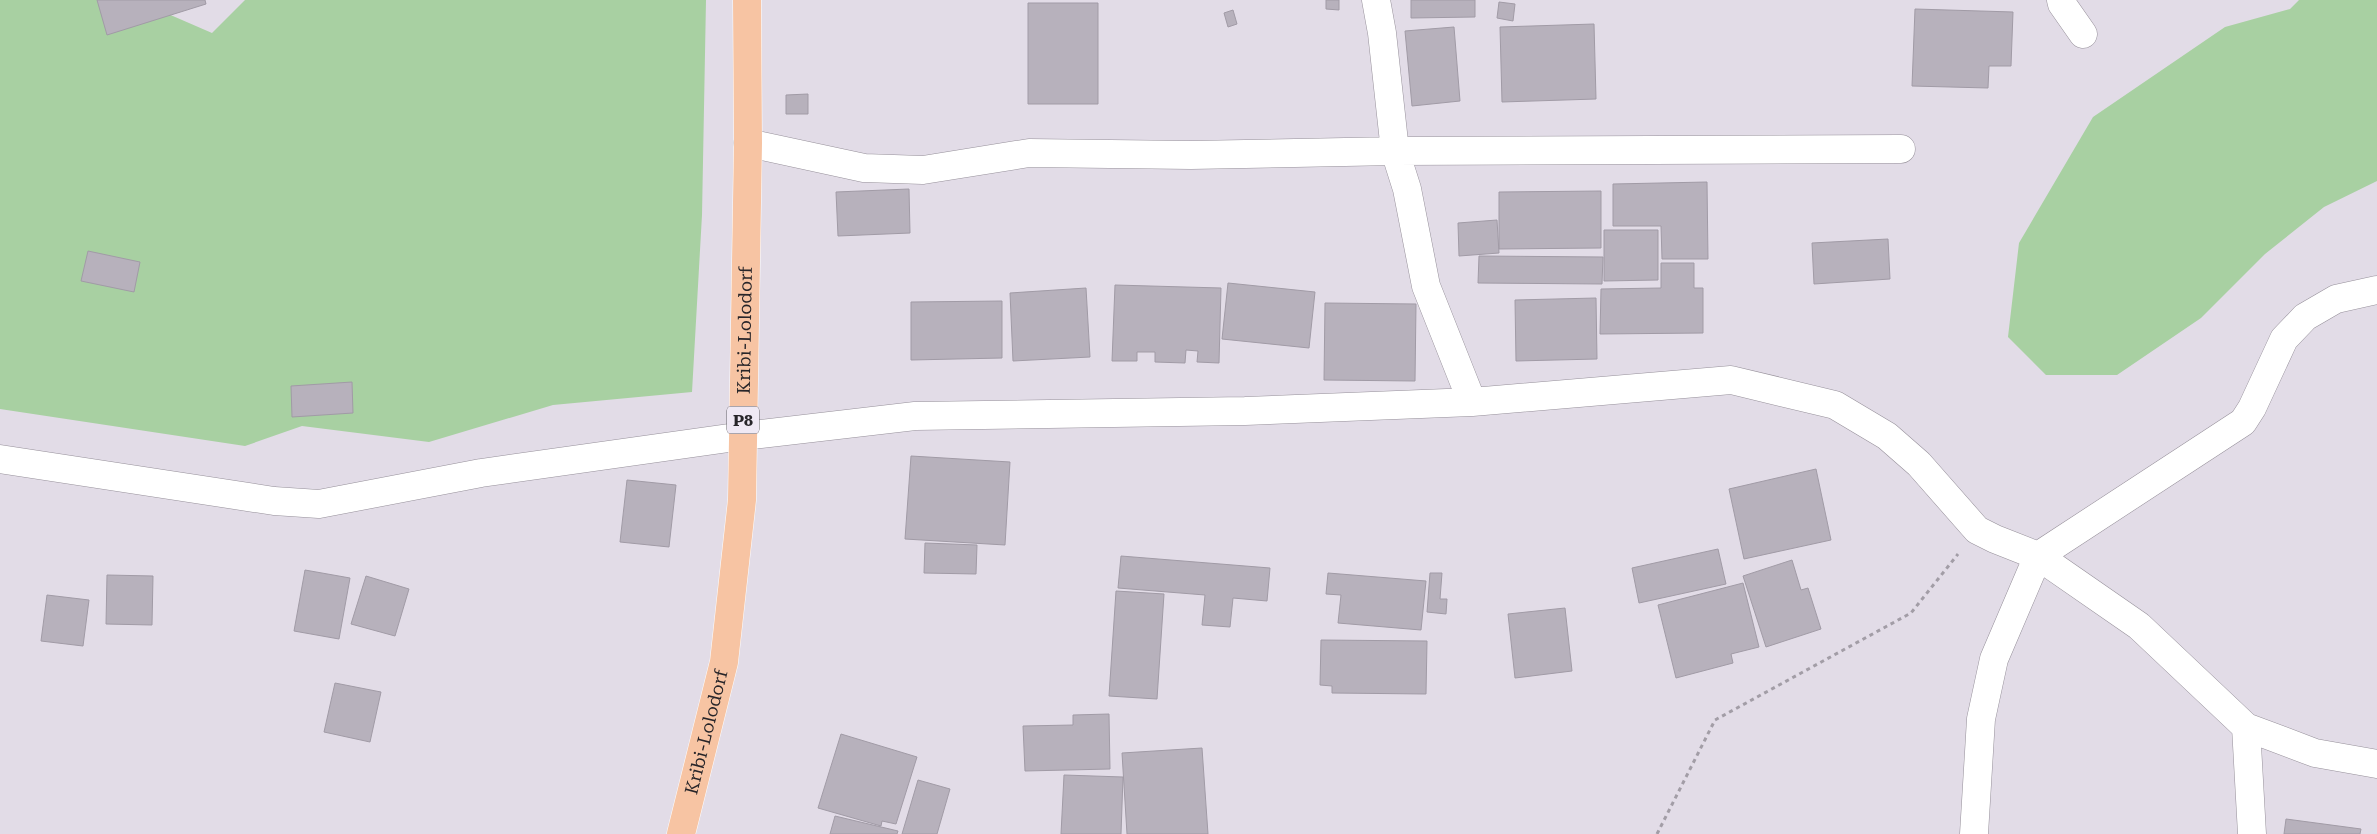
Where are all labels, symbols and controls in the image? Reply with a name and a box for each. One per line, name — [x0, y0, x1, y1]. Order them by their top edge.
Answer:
street label: Kribi-Lolodorf — [733, 265, 756, 394]
road number: P8 — [727, 406, 759, 434]
street label: Kribi-Lolodorf — [680, 667, 732, 796]

